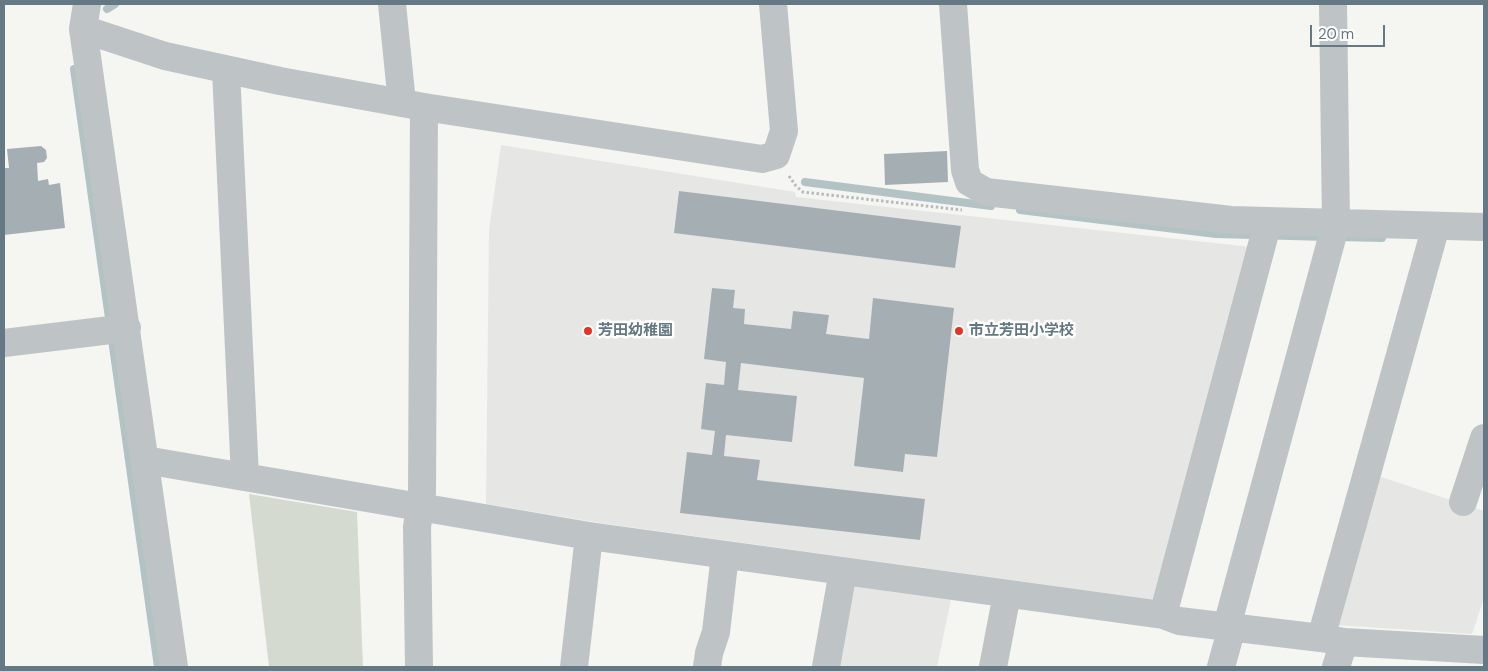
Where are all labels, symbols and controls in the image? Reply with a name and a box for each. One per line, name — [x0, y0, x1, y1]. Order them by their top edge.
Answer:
scale bar — [1313, 15, 1388, 47]
text: 20 m — [1318, 24, 1354, 44]
place label: 芳田幼稚園 — [598, 322, 673, 340]
place label: 市立芳田小学校 — [969, 322, 1074, 340]
marker: 芳田幼稚園 — [582, 325, 594, 337]
marker: 市立芳田小学校 — [953, 325, 965, 337]

